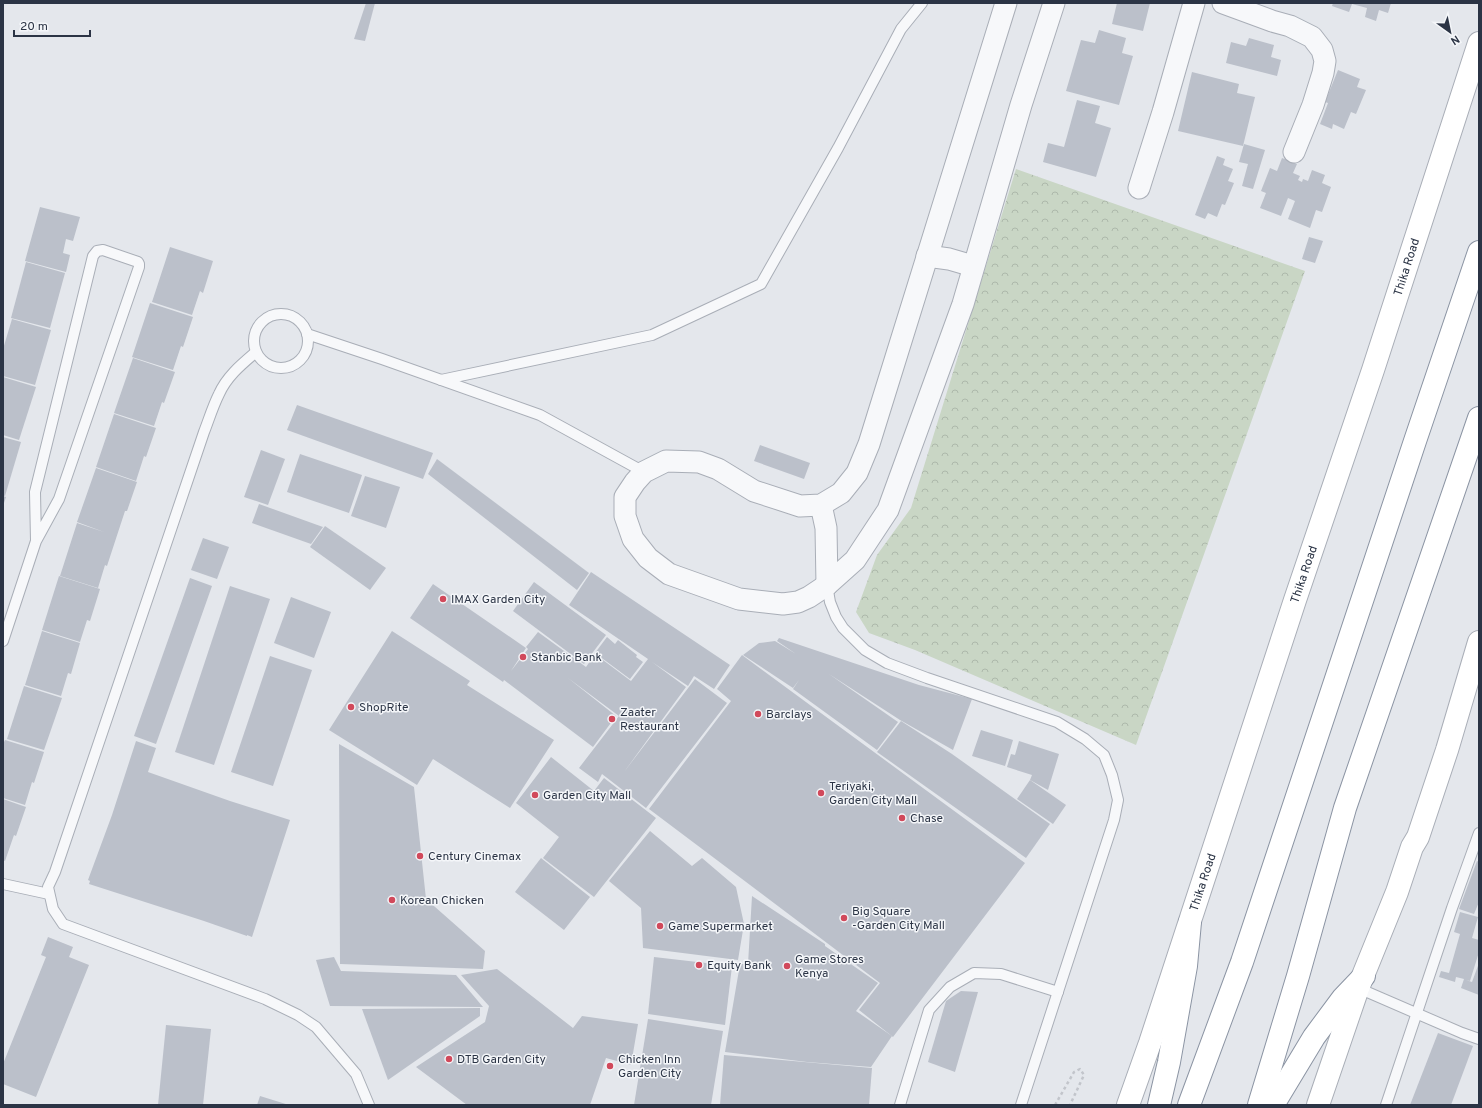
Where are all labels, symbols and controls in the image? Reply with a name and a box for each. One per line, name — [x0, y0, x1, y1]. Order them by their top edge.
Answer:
scale bar — [14, 12, 90, 38]
north arrow — [1430, 12, 1470, 52]
text: 20 m — [20, 19, 48, 35]
text: N — [1448, 32, 1462, 48]
street label: Thika Road — [1390, 236, 1424, 298]
street label: Thika Road — [1287, 544, 1322, 606]
place label: IMAX Garden City — [451, 592, 545, 608]
marker: IMAX Garden City — [438, 594, 448, 604]
place label: Stanbic Bank — [531, 650, 602, 666]
marker: Stanbic Bank — [518, 652, 528, 662]
place label: ShopRite — [359, 700, 408, 716]
marker: ShopRite — [346, 702, 356, 712]
place label: Zaater Restaurant — [620, 705, 679, 735]
place label: Barclays — [766, 707, 812, 723]
marker: Barclays — [753, 709, 763, 719]
marker: Zaater Restaurant — [607, 714, 617, 724]
place label: Teriyaki, Garden City Mall — [829, 779, 917, 809]
place label: Garden City Mall — [543, 788, 631, 804]
marker: Teriyaki, Garden City Mall — [816, 788, 826, 798]
marker: Garden City Mall — [530, 790, 540, 800]
place label: Chase — [910, 811, 943, 827]
marker: Chase — [897, 813, 907, 823]
place label: Century Cinemax — [428, 849, 521, 865]
marker: Century Cinemax — [415, 851, 425, 861]
street label: Thika Road — [1187, 852, 1221, 913]
place label: Korean Chicken — [400, 893, 484, 909]
marker: Korean Chicken — [387, 895, 397, 905]
place label: Big Square -Garden City Mall — [852, 904, 945, 934]
marker: Big Square -Garden City Mall — [839, 913, 849, 923]
place label: Game Supermarket — [668, 919, 773, 935]
marker: Game Supermarket — [655, 921, 665, 931]
place label: Game Stores Kenya — [795, 952, 864, 982]
place label: Equity Bank — [707, 958, 771, 974]
marker: Equity Bank — [694, 960, 704, 970]
marker: Game Stores Kenya — [782, 961, 792, 971]
place label: DTB Garden City — [457, 1052, 546, 1068]
place label: Chicken Inn Garden City — [618, 1052, 681, 1082]
marker: DTB Garden City — [444, 1054, 454, 1064]
marker: Chicken Inn Garden City — [605, 1061, 615, 1071]

